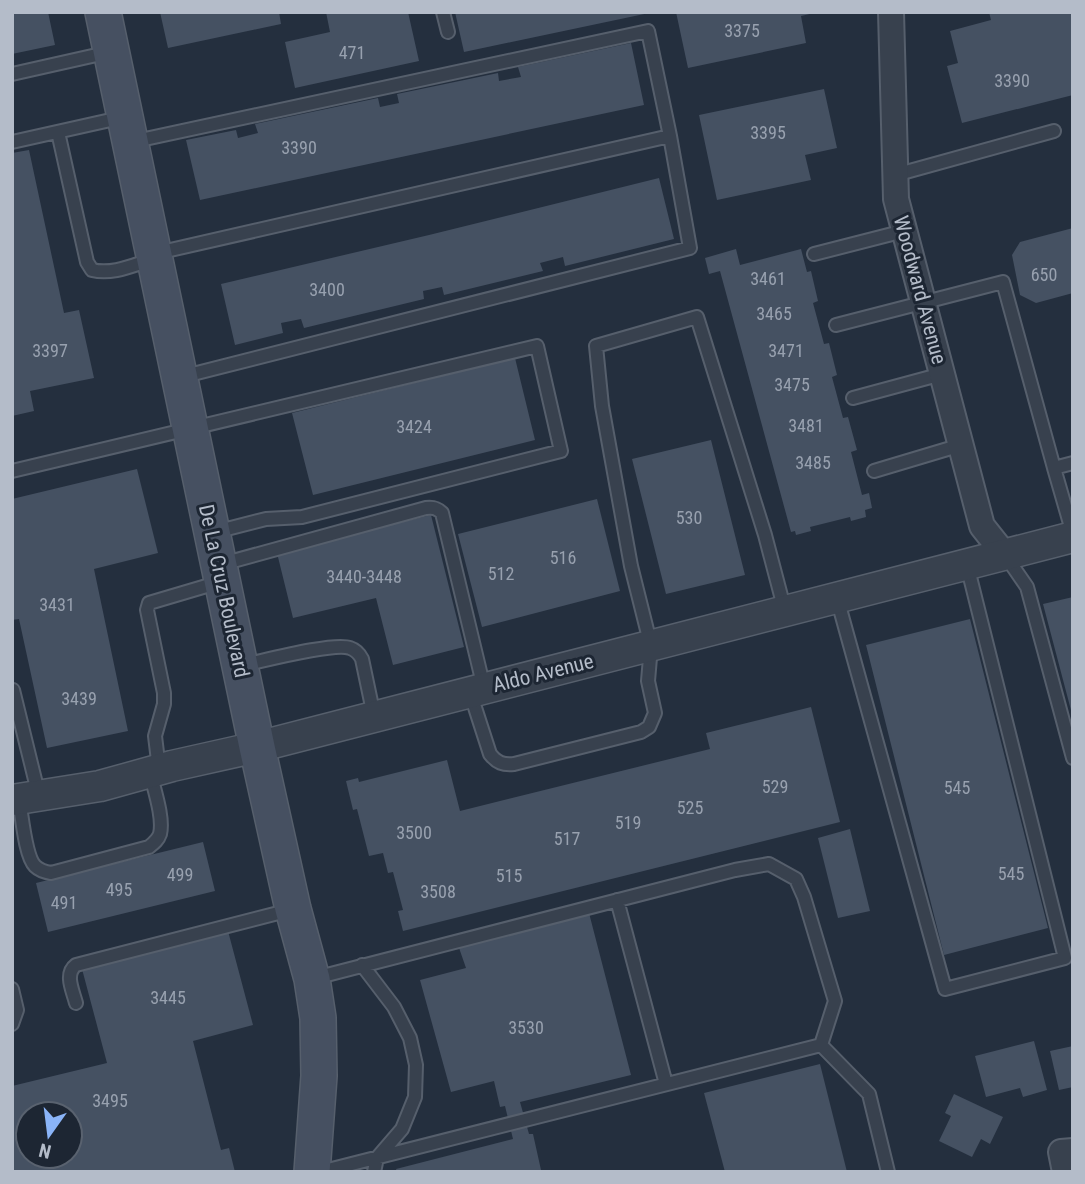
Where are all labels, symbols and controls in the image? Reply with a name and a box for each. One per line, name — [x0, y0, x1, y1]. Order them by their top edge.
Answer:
house number: 3375 — [724, 20, 760, 41]
house number: 471 — [339, 42, 365, 63]
house number: 3390 — [994, 70, 1030, 91]
house number: 3395 — [750, 122, 786, 143]
house number: 3390 — [281, 137, 317, 158]
street label: Woodward Avenue — [889, 213, 951, 367]
house number: 650 — [1031, 264, 1057, 285]
house number: 3461 — [750, 268, 786, 289]
house number: 3400 — [309, 279, 345, 300]
house number: 3465 — [756, 303, 792, 324]
house number: 3397 — [32, 340, 68, 361]
house number: 3471 — [768, 340, 804, 361]
house number: 3475 — [774, 374, 810, 395]
house number: 3481 — [788, 415, 824, 436]
house number: 3424 — [396, 416, 432, 437]
house number: 3485 — [795, 452, 831, 473]
street label: De La Cruz Boulevard — [194, 502, 254, 680]
house number: 530 — [676, 507, 702, 528]
house number: 516 — [550, 547, 576, 568]
house number: 512 — [488, 563, 514, 584]
house number: 3440-3448 — [326, 566, 402, 587]
house number: 3431 — [39, 594, 75, 615]
street label: Aldo Avenue — [490, 649, 596, 697]
house number: 3439 — [61, 688, 97, 709]
house number: 529 — [762, 776, 788, 797]
house number: 545 — [944, 777, 970, 798]
house number: 525 — [677, 797, 703, 818]
house number: 519 — [615, 812, 641, 833]
house number: 3500 — [396, 822, 432, 843]
house number: 517 — [554, 828, 580, 849]
house number: 545 — [998, 863, 1024, 884]
house number: 499 — [167, 864, 193, 885]
house number: 515 — [496, 865, 522, 886]
house number: 495 — [106, 879, 132, 900]
house number: 3508 — [420, 881, 456, 902]
house number: 491 — [51, 892, 77, 913]
house number: 3445 — [150, 987, 186, 1008]
house number: 3530 — [508, 1017, 544, 1038]
house number: 3495 — [92, 1090, 128, 1111]
north arrow — [14, 1100, 84, 1170]
text: N — [37, 1138, 53, 1164]

